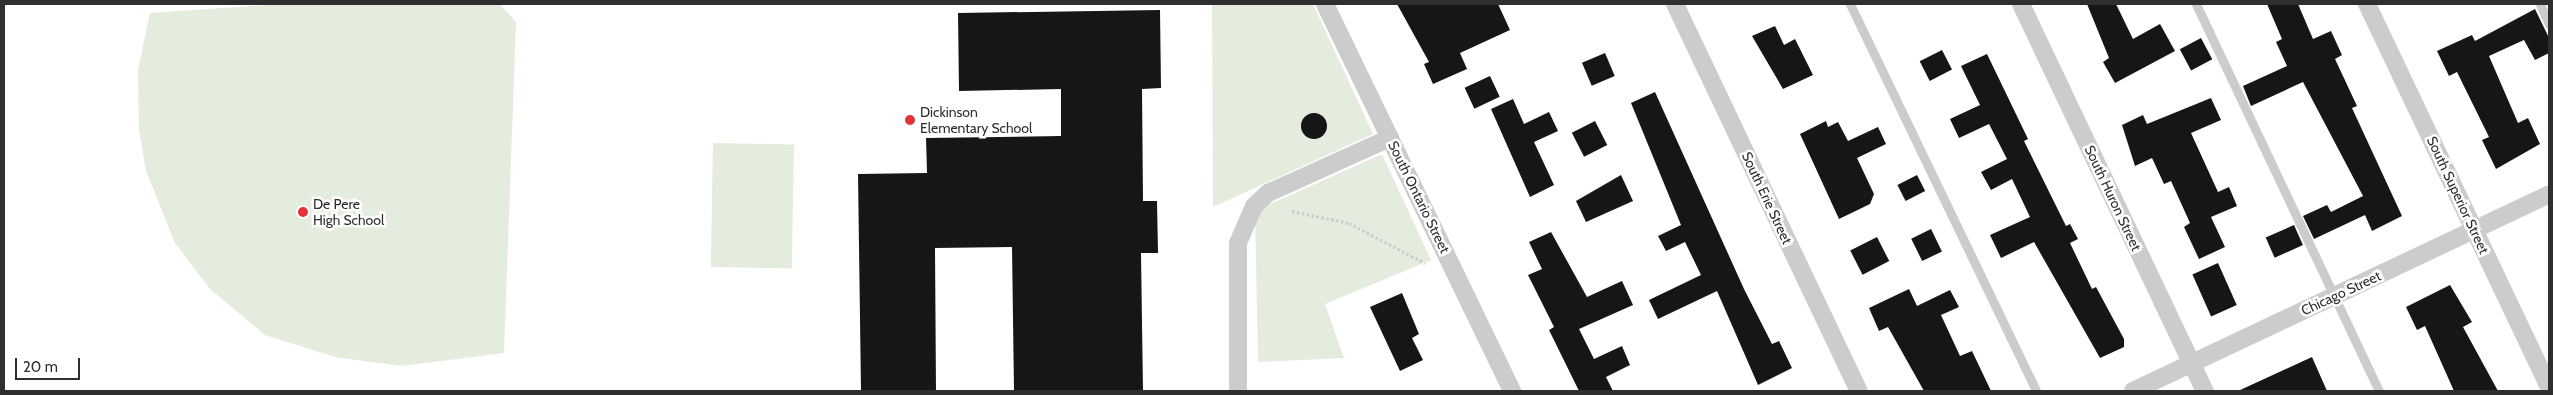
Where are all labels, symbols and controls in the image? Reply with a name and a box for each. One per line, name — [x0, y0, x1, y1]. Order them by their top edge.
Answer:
place label: Dickinson Elementary School — [920, 104, 1032, 136]
marker: Dickinson Elementary School — [904, 114, 916, 126]
street label: South Superior Street — [2423, 134, 2493, 256]
street label: South Ontario Street — [1385, 138, 1453, 256]
street label: South Huron Street — [2081, 143, 2145, 253]
street label: South Erie Street — [1738, 149, 1796, 247]
place label: De Pere High School — [313, 196, 384, 228]
marker: De Pere High School — [297, 206, 309, 218]
street label: Chicago Street — [2298, 267, 2384, 319]
scale bar — [18, 348, 82, 380]
text: 20 m — [23, 358, 58, 376]

